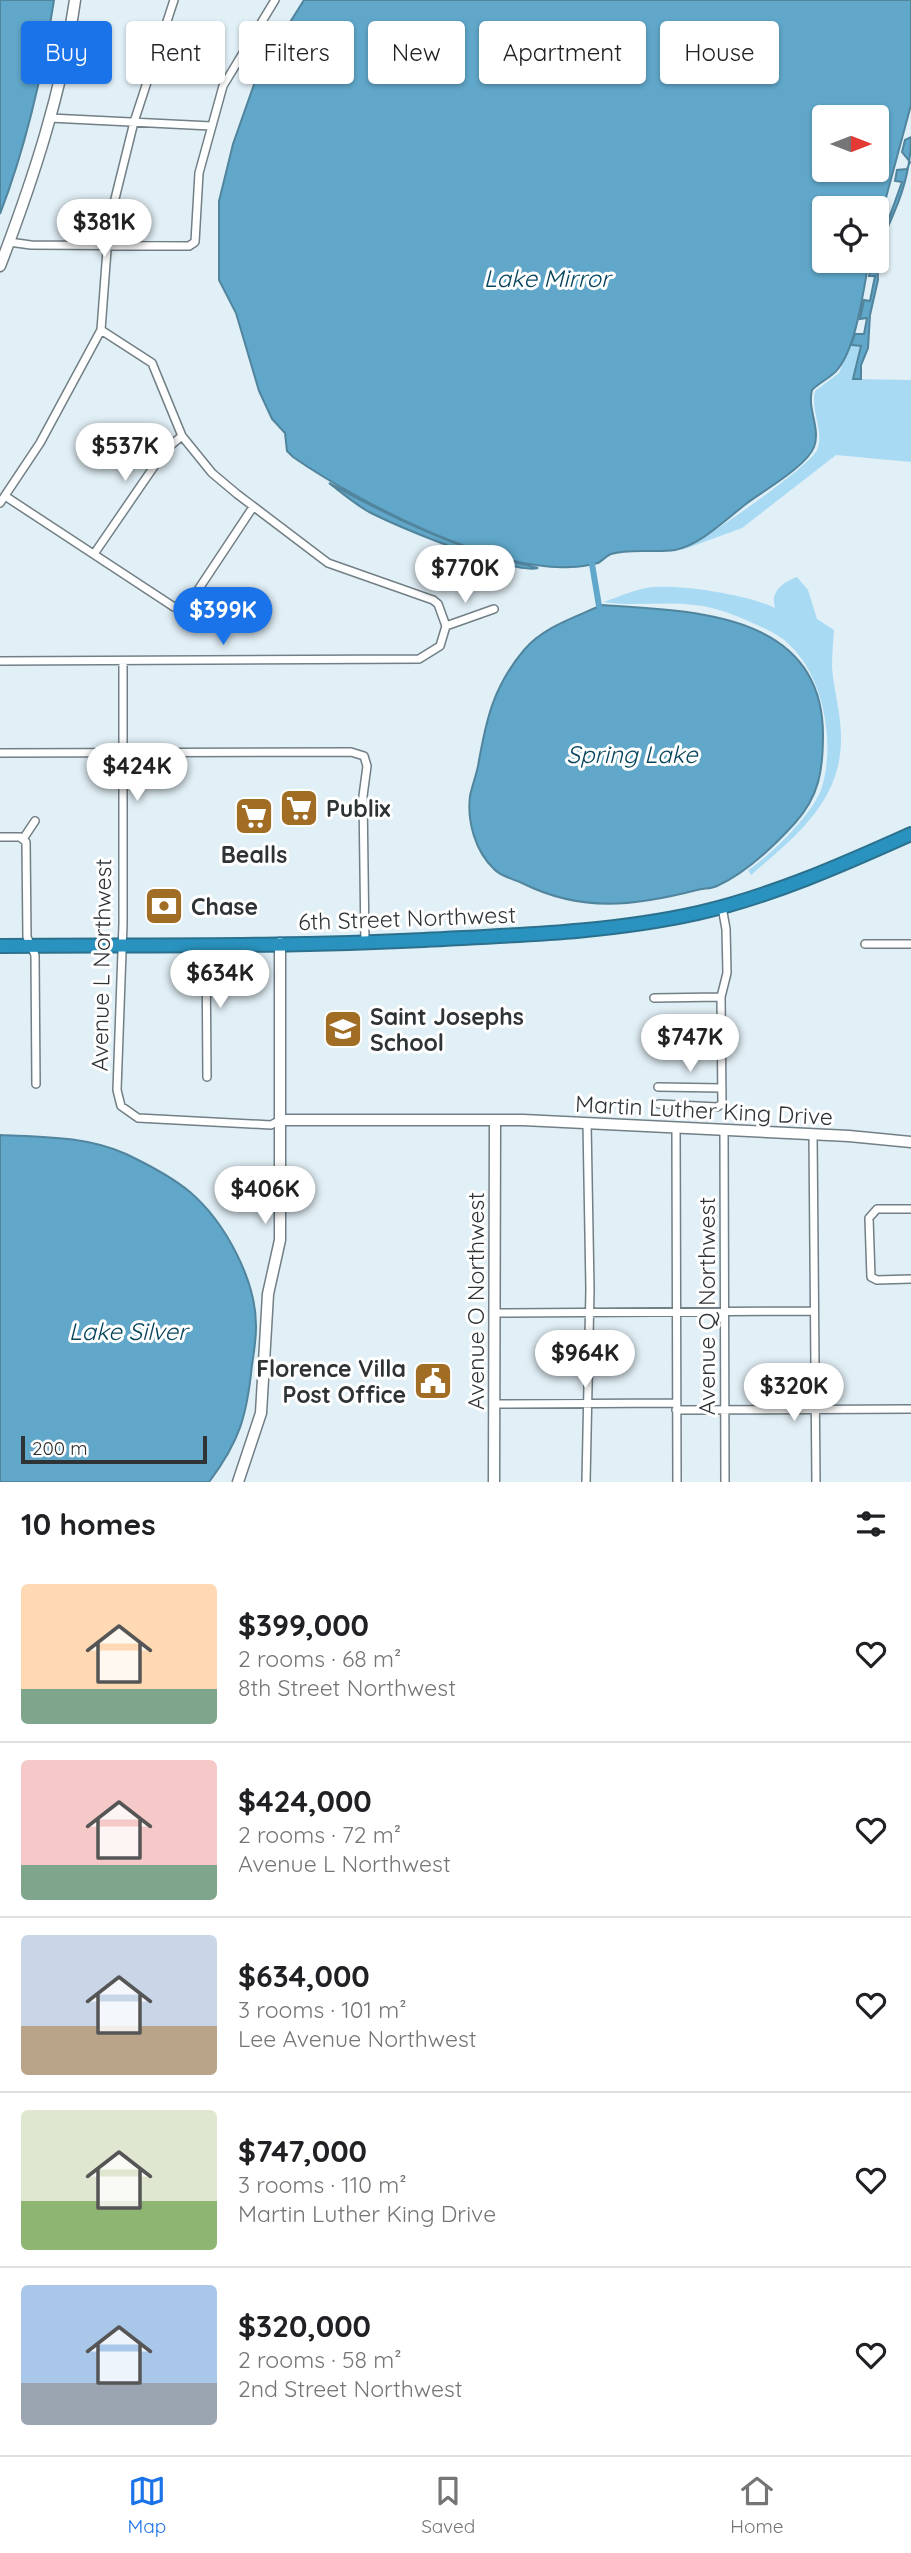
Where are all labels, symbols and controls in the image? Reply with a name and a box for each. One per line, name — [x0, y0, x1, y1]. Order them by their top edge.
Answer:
chip: Buy — [21, 21, 112, 84]
chip: Rent — [126, 21, 225, 84]
chip: Filters — [239, 21, 354, 84]
chip: New — [368, 21, 465, 84]
chip: Apartment — [479, 21, 646, 84]
chip: House — [660, 21, 779, 84]
north arrow — [812, 105, 889, 182]
map controls — [812, 105, 889, 273]
button: locate — [812, 196, 889, 273]
pin: $381K — [55, 200, 153, 259]
text: $381K — [73, 207, 135, 236]
water label: Lake Mirror — [484, 263, 613, 293]
pin: $537K — [76, 424, 174, 483]
text: $537K — [91, 431, 159, 460]
pin: $770K — [416, 546, 514, 605]
text: $770K — [431, 553, 499, 582]
pin: $399K — [174, 588, 272, 647]
text: $399K — [189, 595, 257, 624]
water label: Spring Lake — [567, 739, 699, 769]
pin: $424K — [88, 744, 186, 803]
text: $424K — [103, 751, 171, 780]
supermarket icon: Publix — [278, 787, 320, 829]
place label: Publix — [326, 794, 391, 823]
supermarket icon: Bealls — [233, 795, 275, 837]
place label: Bealls — [221, 840, 287, 869]
street label: Avenue L Northwest — [85, 858, 117, 1072]
bank icon: Chase — [143, 885, 185, 927]
place label: Chase — [191, 892, 258, 921]
street label: 6th Street Northwest — [298, 900, 517, 936]
pin: $634K — [171, 950, 269, 1010]
text: $634K — [186, 958, 254, 987]
place label: Saint Josephs School — [370, 1002, 524, 1057]
school or university icon: Saint Josephs School — [322, 1008, 364, 1050]
pin: $747K — [641, 1014, 739, 1074]
text: $747K — [657, 1022, 723, 1051]
street label: Martin Luther King Drive — [574, 1089, 834, 1131]
pin: $406K — [216, 1166, 314, 1226]
text: $406K — [230, 1174, 300, 1203]
street label: Avenue O Northwest — [461, 1192, 490, 1410]
street label: Avenue Q Northwest — [692, 1197, 721, 1415]
water label: Lake Silver — [69, 1316, 190, 1346]
pin: $964K — [536, 1330, 634, 1390]
text: $964K — [551, 1338, 619, 1367]
place label: Florence Villa Post Office — [256, 1354, 406, 1409]
public building icon: Florence Villa Post Office — [412, 1360, 454, 1402]
pin: $320K — [745, 1364, 843, 1423]
text: $320K — [760, 1371, 828, 1400]
scale bar — [21, 1433, 206, 1465]
text: 200 m — [32, 1436, 88, 1460]
text: 10 homes — [21, 1505, 156, 1543]
icon: filters — [852, 1505, 890, 1543]
text: $399,000 — [238, 1606, 369, 1644]
icon: home — [77, 1612, 161, 1696]
icon: heart — [852, 1635, 890, 1673]
text: 2 rooms · 68 m² — [238, 1644, 401, 1673]
text: 8th Street Northwest — [238, 1673, 456, 1702]
text: $424,000 — [238, 1782, 372, 1820]
icon: home — [77, 1788, 161, 1872]
icon: heart — [852, 1811, 890, 1849]
text: 2 rooms · 72 m² — [238, 1820, 401, 1849]
text: Avenue L Northwest — [238, 1849, 451, 1878]
text: $634,000 — [238, 1957, 370, 1995]
icon: home — [77, 1963, 161, 2047]
icon: heart — [852, 1986, 890, 2024]
text: 3 rooms · 101 m² — [238, 1995, 407, 2024]
text: Lee Avenue Northwest — [238, 2024, 477, 2053]
text: $747,000 — [238, 2132, 367, 2170]
icon: home — [77, 2138, 161, 2222]
icon: heart — [852, 2161, 890, 2199]
text: 3 rooms · 110 m² — [238, 2170, 407, 2199]
text: Martin Luther King Drive — [238, 2199, 496, 2228]
text: $320,000 — [238, 2307, 371, 2345]
icon: home — [77, 2313, 161, 2397]
icon: heart — [852, 2336, 890, 2374]
text: 2 rooms · 58 m² — [238, 2345, 401, 2374]
text: 2nd Street Northwest — [238, 2374, 463, 2403]
tab: Map — [127, 2472, 166, 2538]
tab: Saved — [421, 2472, 475, 2538]
tab: Home — [730, 2472, 784, 2538]

